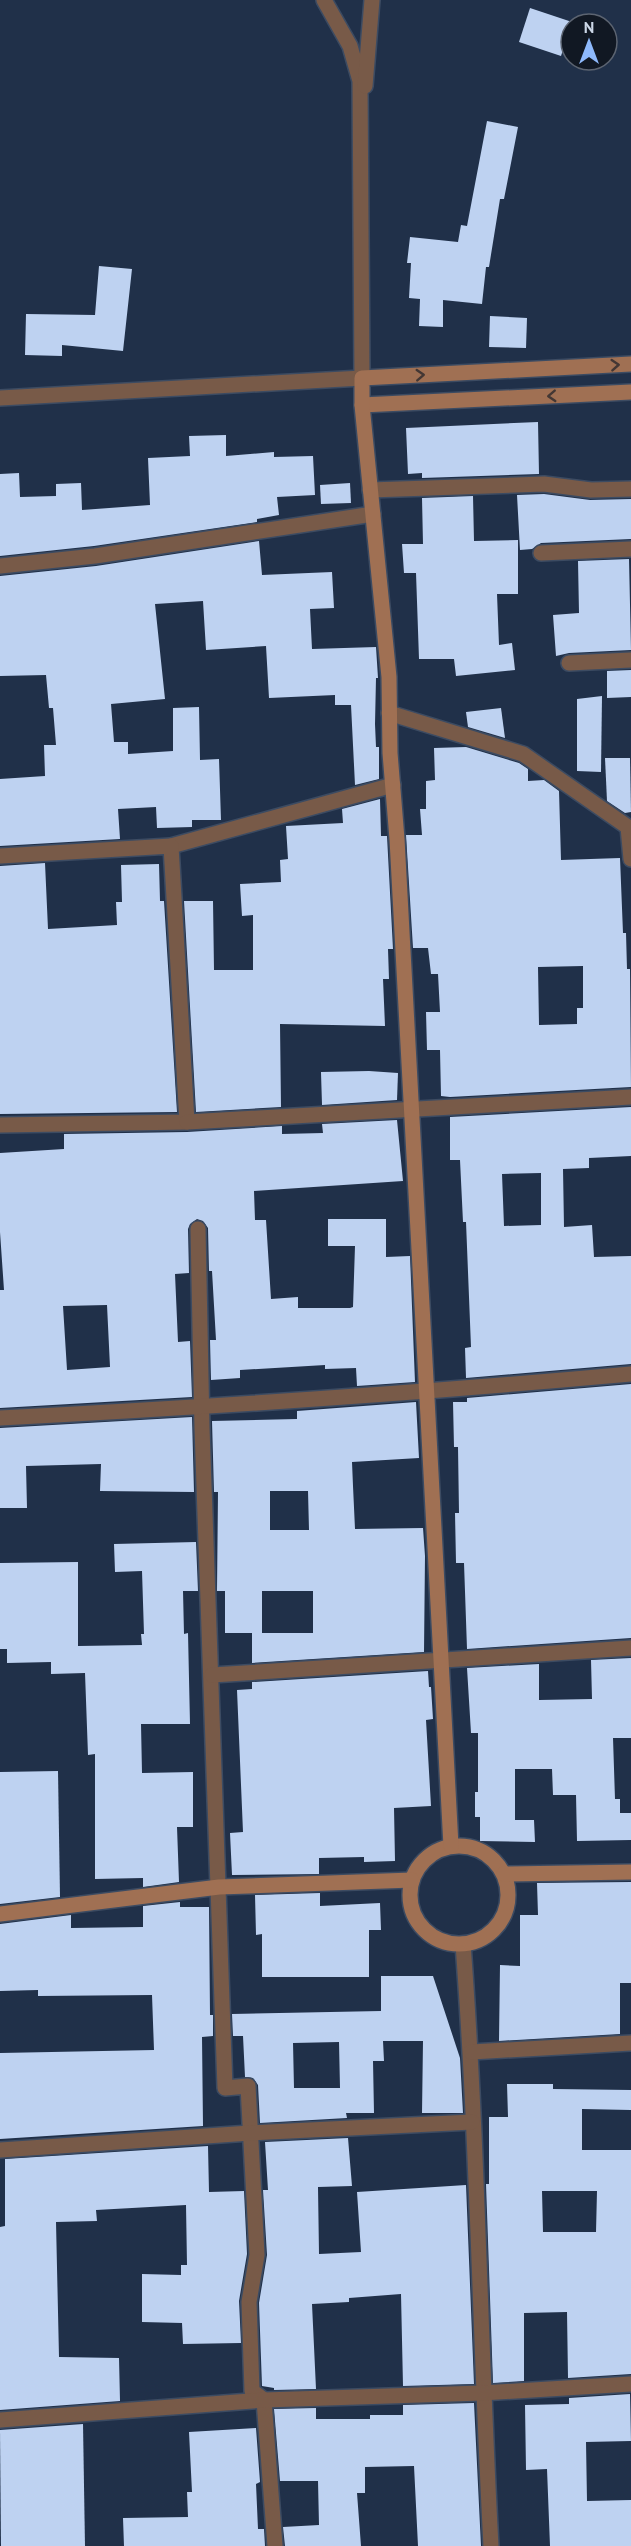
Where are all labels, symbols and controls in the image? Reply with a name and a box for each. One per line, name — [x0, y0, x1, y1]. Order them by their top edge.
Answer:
north arrow — [559, 12, 619, 72]
text: N — [584, 17, 594, 37]
one-way arrow — [611, 359, 620, 372]
one-way arrow — [416, 368, 425, 381]
one-way arrow — [547, 390, 556, 403]

